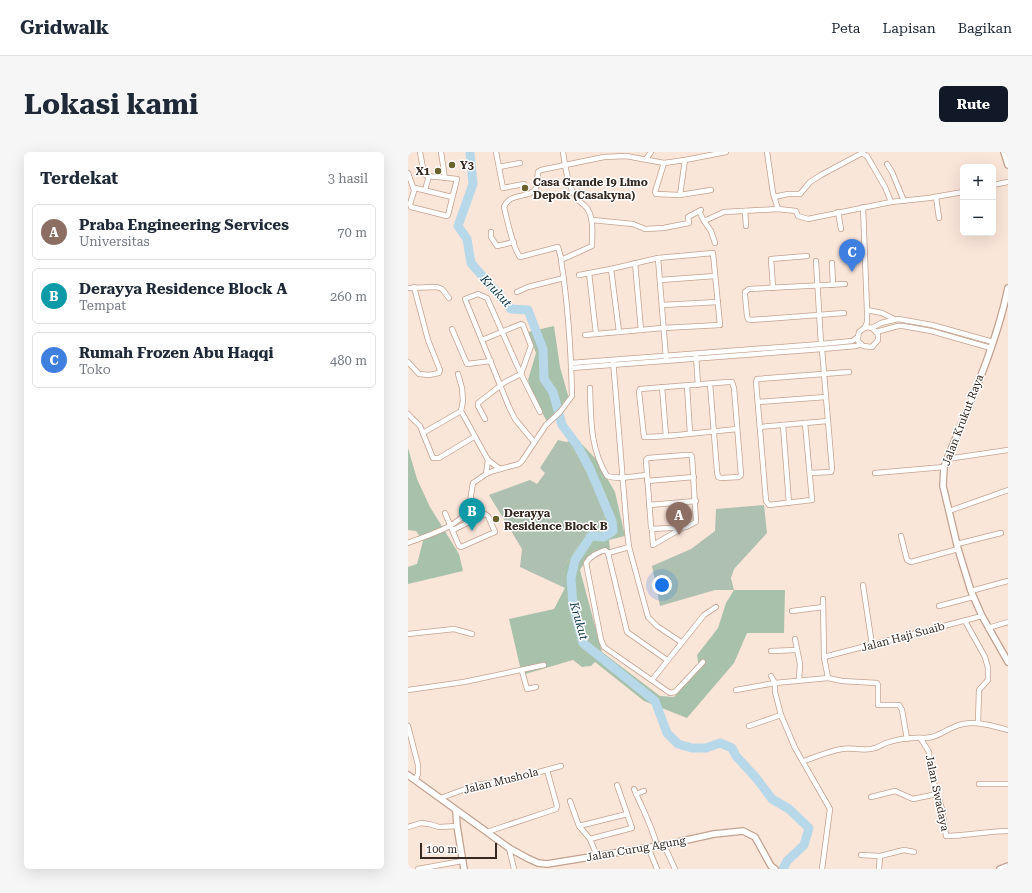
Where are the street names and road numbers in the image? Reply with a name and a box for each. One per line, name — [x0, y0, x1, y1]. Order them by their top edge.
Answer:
street label: Jalan Krukut Raya — [940, 373, 986, 467]
street label: Jalan Haji Suaib — [860, 620, 946, 654]
street label: Jalan Swadaya — [923, 754, 951, 832]
street label: Jalan Mushola — [462, 765, 540, 797]
street label: Jalan Curug Agung — [585, 834, 687, 864]

